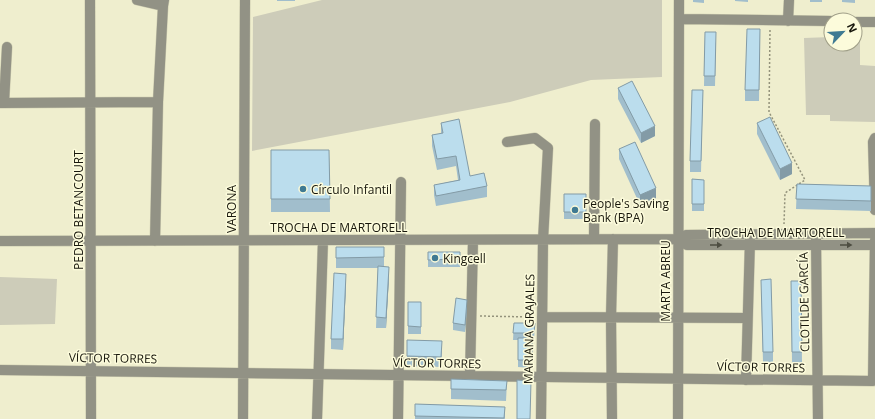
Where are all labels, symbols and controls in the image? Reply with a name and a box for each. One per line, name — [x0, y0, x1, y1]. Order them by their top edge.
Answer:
north arrow — [823, 12, 863, 52]
text: N — [844, 20, 861, 35]
street label: PEDRO BETANCOURT — [70, 150, 87, 270]
place label: Círculo Infantil — [311, 181, 392, 198]
marker: Círculo Infantil — [298, 184, 308, 194]
street label: VARONA — [223, 185, 240, 233]
place label: People's Saving Bank (BPA) — [583, 195, 669, 226]
marker: People's Saving Bank (BPA) — [570, 205, 580, 215]
street label: TROCHA DE MARTORELL — [270, 219, 408, 236]
street label: TROCHA DE MARTORELL — [707, 224, 845, 241]
street label: MARTA ABREU — [657, 240, 674, 322]
one-way arrow — [710, 242, 723, 248]
one-way arrow — [840, 242, 853, 248]
place label: Kingcell — [443, 250, 486, 267]
street label: CLOTILDE GARCÍA — [795, 251, 813, 352]
marker: Kingcell — [430, 253, 440, 263]
street label: MARIANA GRAJALES — [520, 274, 538, 384]
street label: VÍCTOR TORRES — [69, 349, 157, 367]
street label: VÍCTOR TORRES — [393, 354, 481, 372]
street label: VÍCTOR TORRES — [717, 358, 805, 376]

